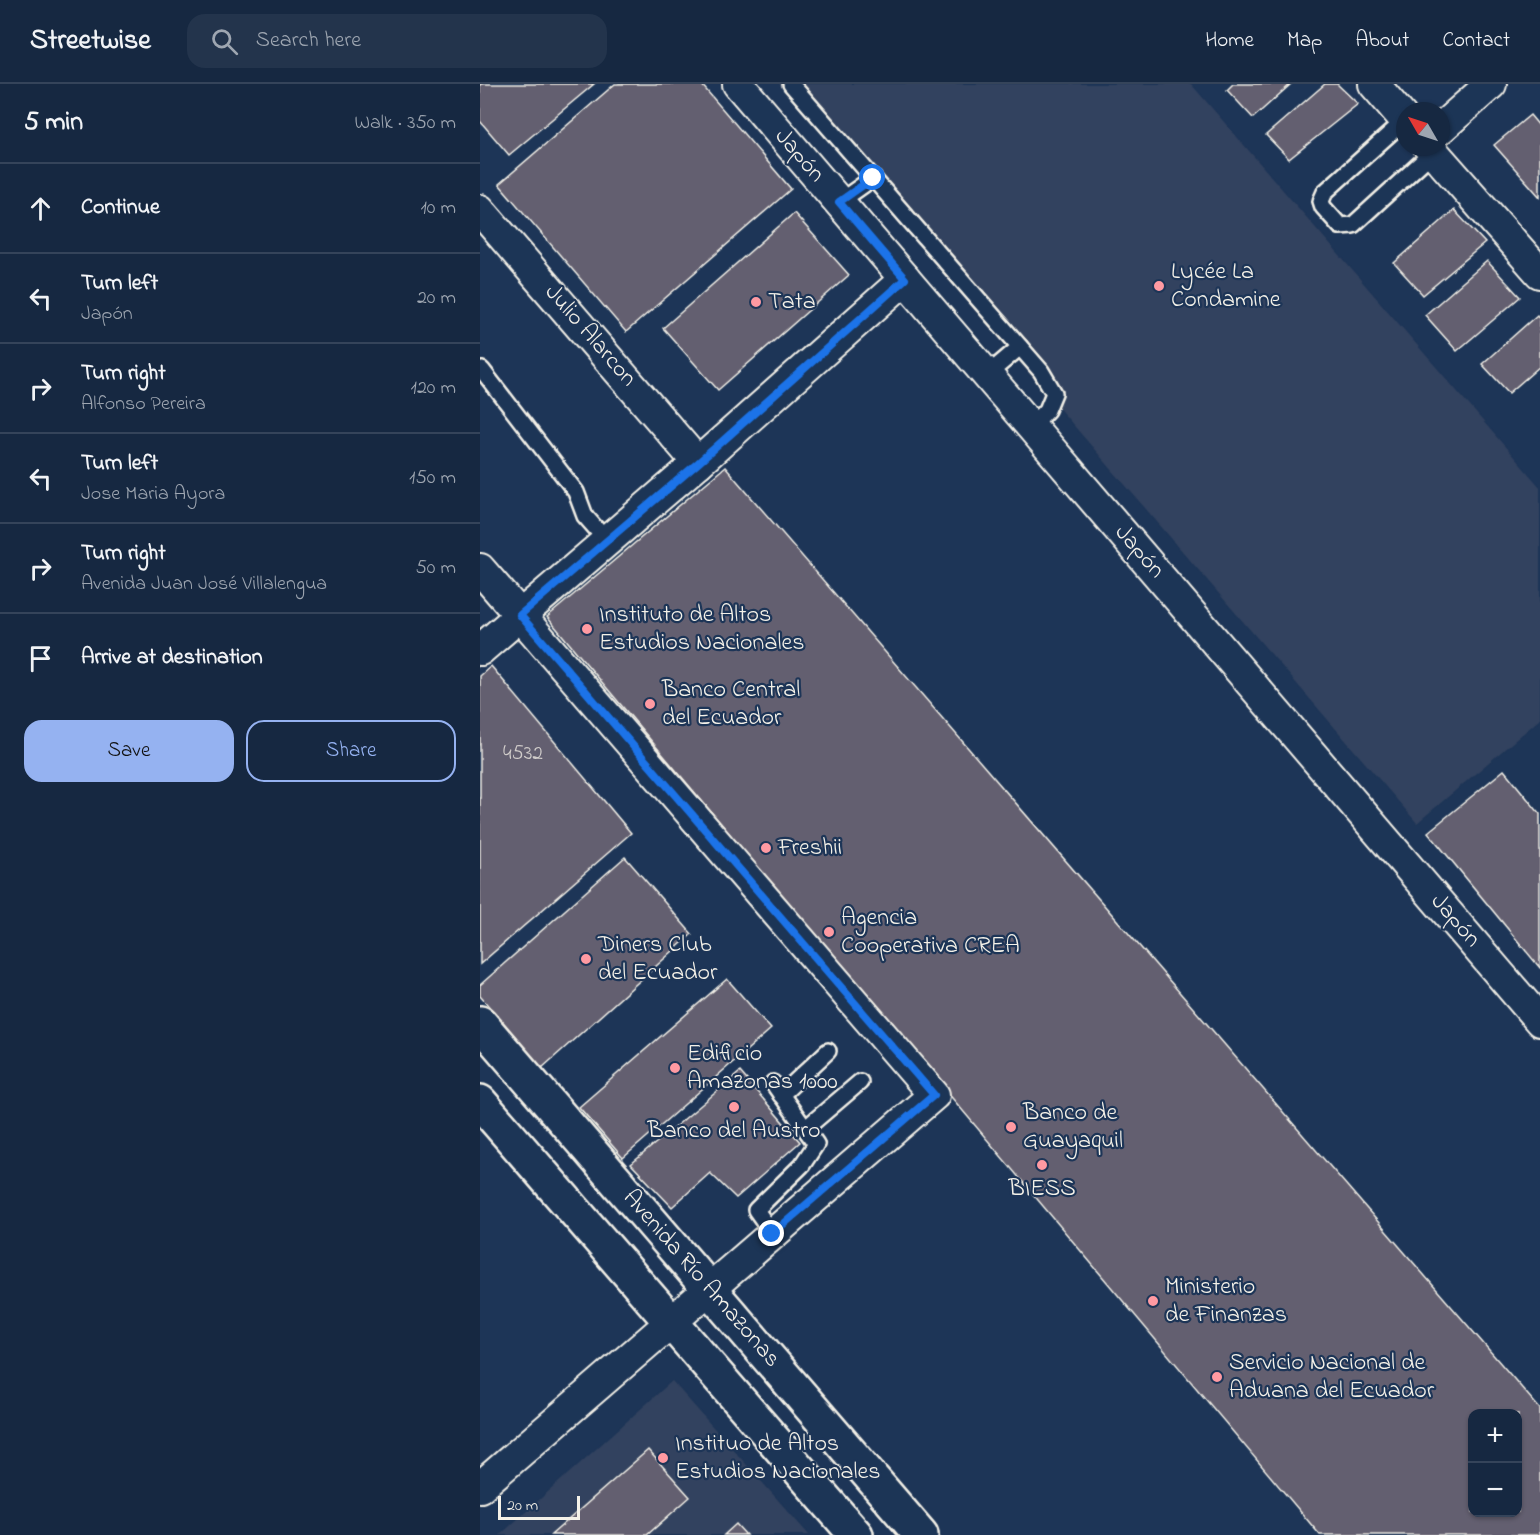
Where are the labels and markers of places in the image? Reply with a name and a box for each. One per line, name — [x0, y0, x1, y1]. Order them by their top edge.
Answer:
place label: Lycée La Condamine — [1171, 255, 1281, 318]
marker: Lycée La Condamine — [1152, 279, 1166, 293]
place label: Tata — [768, 285, 816, 320]
marker: Tata — [749, 295, 763, 309]
place label: Instituto de Altos Estudios Nacionales — [599, 598, 804, 661]
marker: Instituto de Altos Estudios Nacionales — [580, 622, 594, 636]
place label: Banco Central del Ecuador — [661, 673, 800, 736]
marker: Banco Central del Ecuador — [643, 697, 657, 711]
place label: Freshii — [777, 831, 842, 866]
marker: Freshii — [759, 841, 773, 855]
place label: Agencia Cooperativa CREA — [841, 901, 1020, 964]
marker: Agencia Cooperativa CREA — [822, 925, 836, 939]
place label: Diners Club del Ecuador — [597, 928, 718, 991]
marker: Diners Club del Ecuador — [579, 952, 593, 966]
place label: Edificio Amazonas 1000 — [687, 1037, 838, 1100]
marker: Edificio Amazonas 1000 — [668, 1061, 682, 1075]
place label: Banco de Guayaquil — [1022, 1096, 1123, 1160]
marker: Banco del Austro — [727, 1100, 741, 1114]
place label: Banco del Austro — [647, 1114, 821, 1149]
marker: Banco de Guayaquil — [1004, 1120, 1018, 1134]
marker: BIESS — [1035, 1158, 1049, 1172]
place label: BIESS — [1007, 1172, 1076, 1207]
place label: Ministerio de Finanzas — [1165, 1270, 1287, 1333]
marker: Ministerio de Finanzas — [1146, 1294, 1160, 1308]
place label: Servicio Nacional de Aduana del Ecuador — [1229, 1346, 1435, 1409]
marker: Servicio Nacional de Aduana del Ecuador — [1210, 1370, 1224, 1384]
place label: Instituo de Altos Estudios Nacionales — [675, 1427, 880, 1490]
marker: Instituo de Altos Estudios Nacionales — [656, 1451, 670, 1465]

